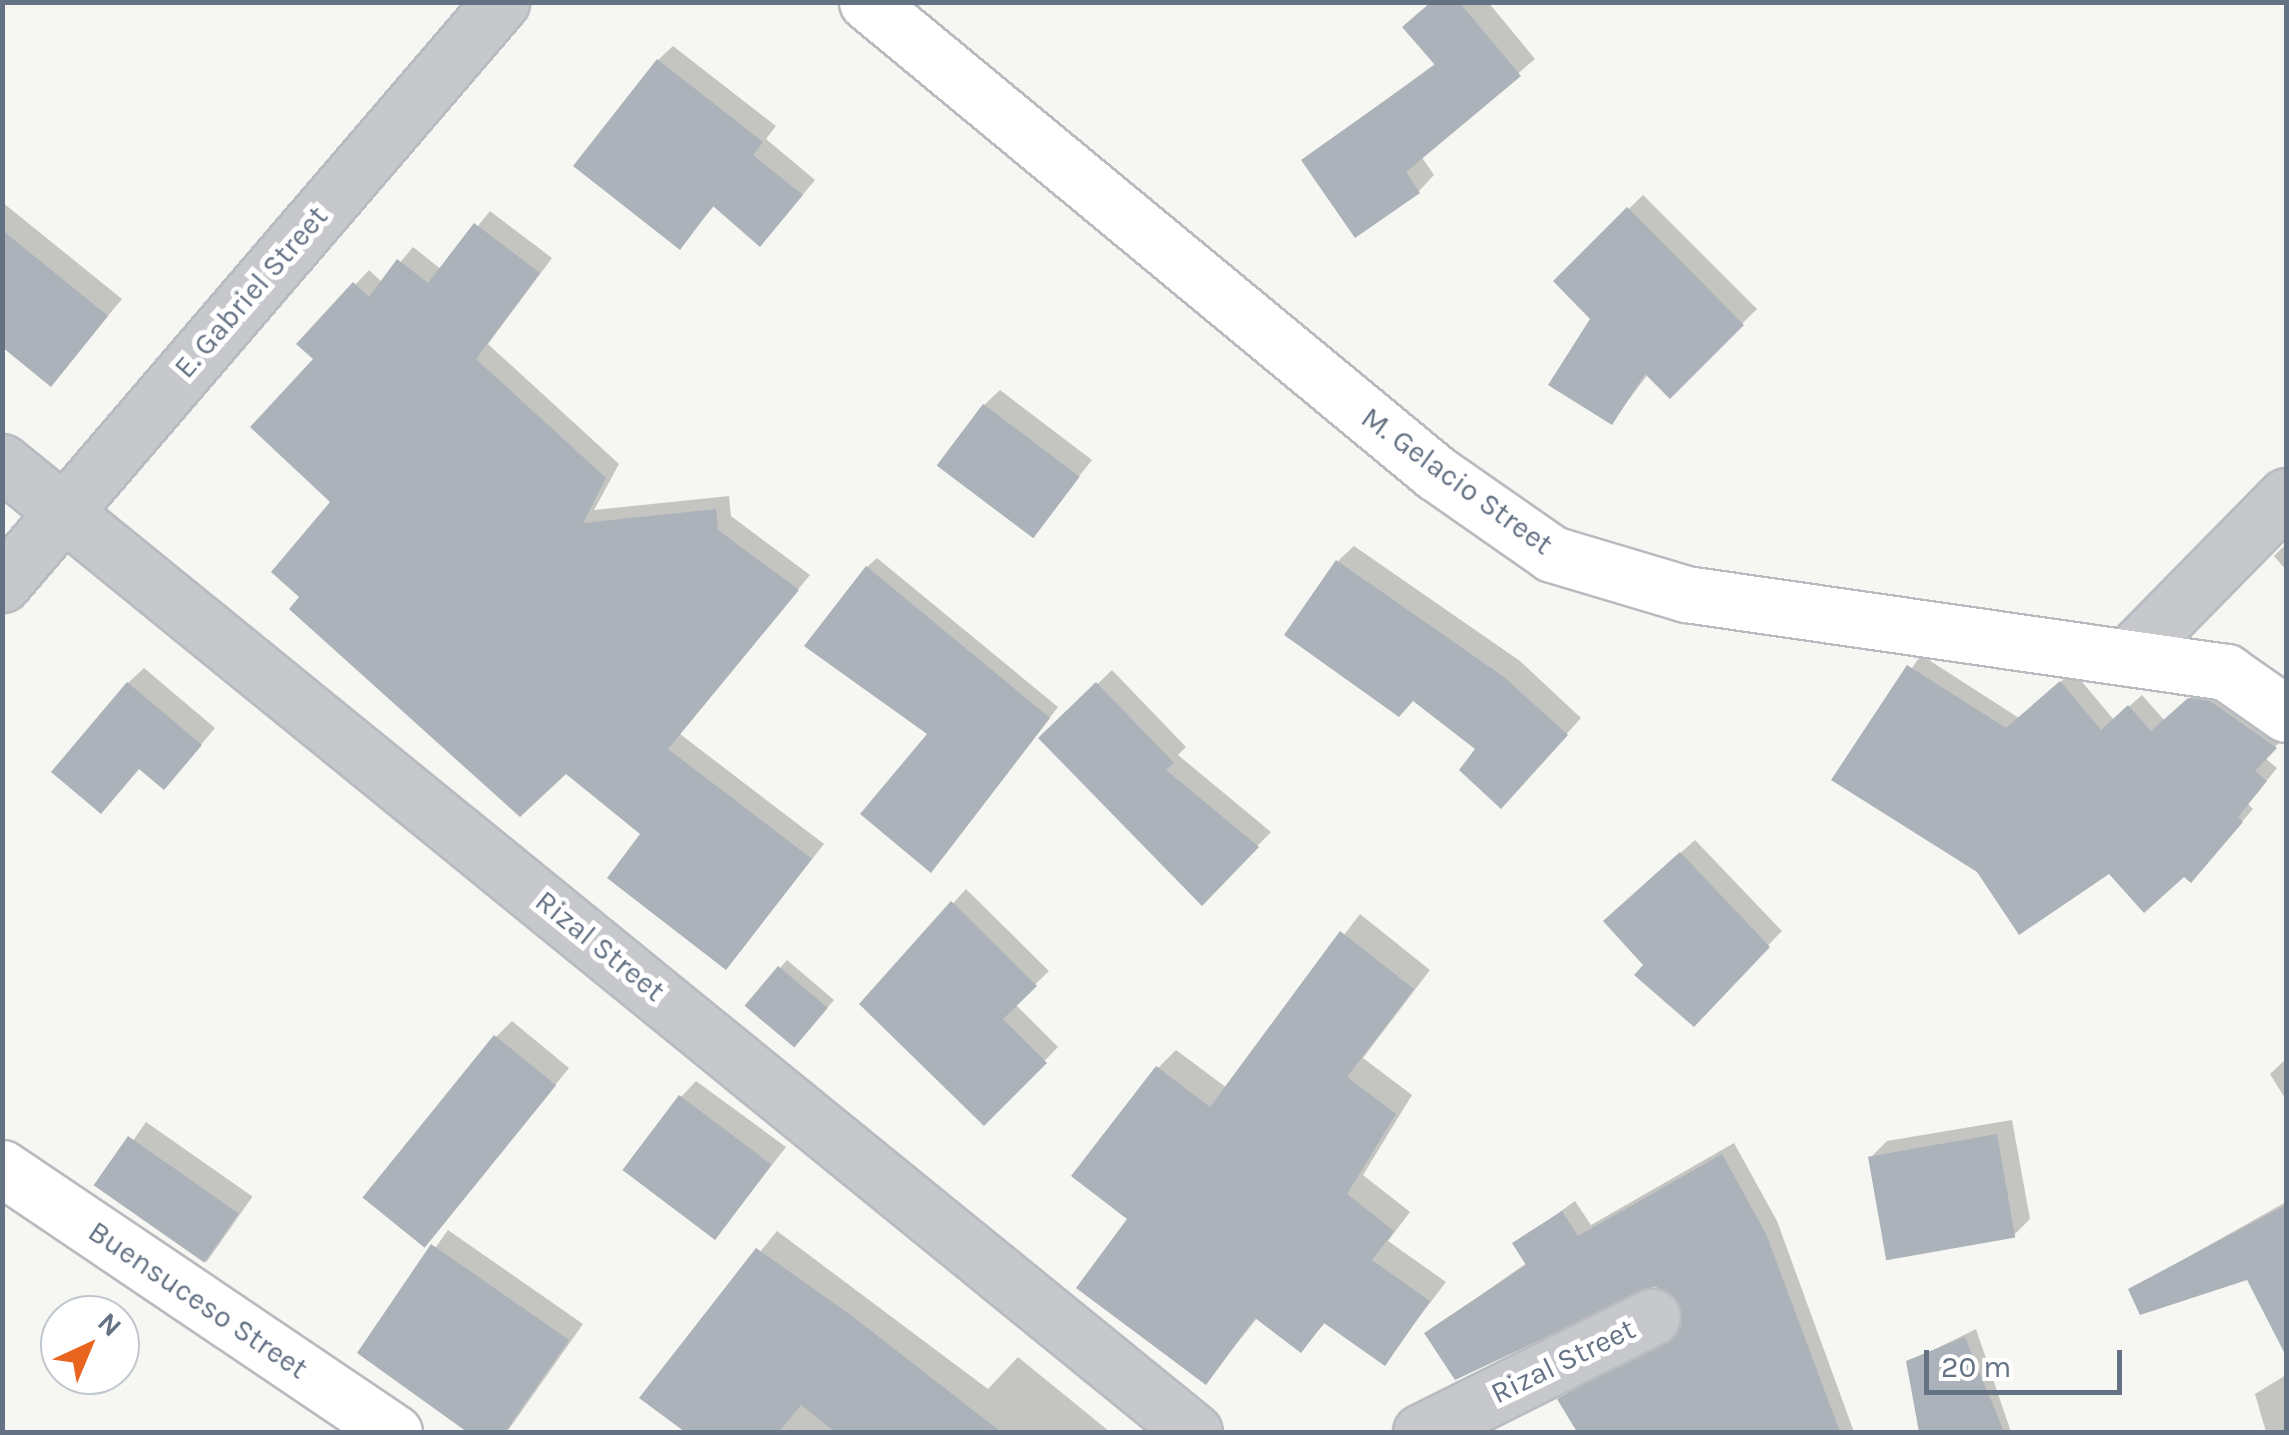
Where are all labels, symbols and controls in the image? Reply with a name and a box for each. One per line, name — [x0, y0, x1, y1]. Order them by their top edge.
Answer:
street label: E. Gabriel Street — [167, 199, 335, 385]
street label: M. Gelacio Street — [1354, 399, 1560, 563]
street label: Rizal Street — [528, 883, 672, 1009]
street label: Buensuceso Street — [81, 1213, 315, 1387]
north arrow — [40, 1295, 140, 1395]
text: N — [91, 1306, 128, 1343]
street label: Rizal Street — [1485, 1311, 1641, 1411]
scale bar — [1929, 1330, 2126, 1392]
text: 20 m — [1941, 1349, 2011, 1385]

